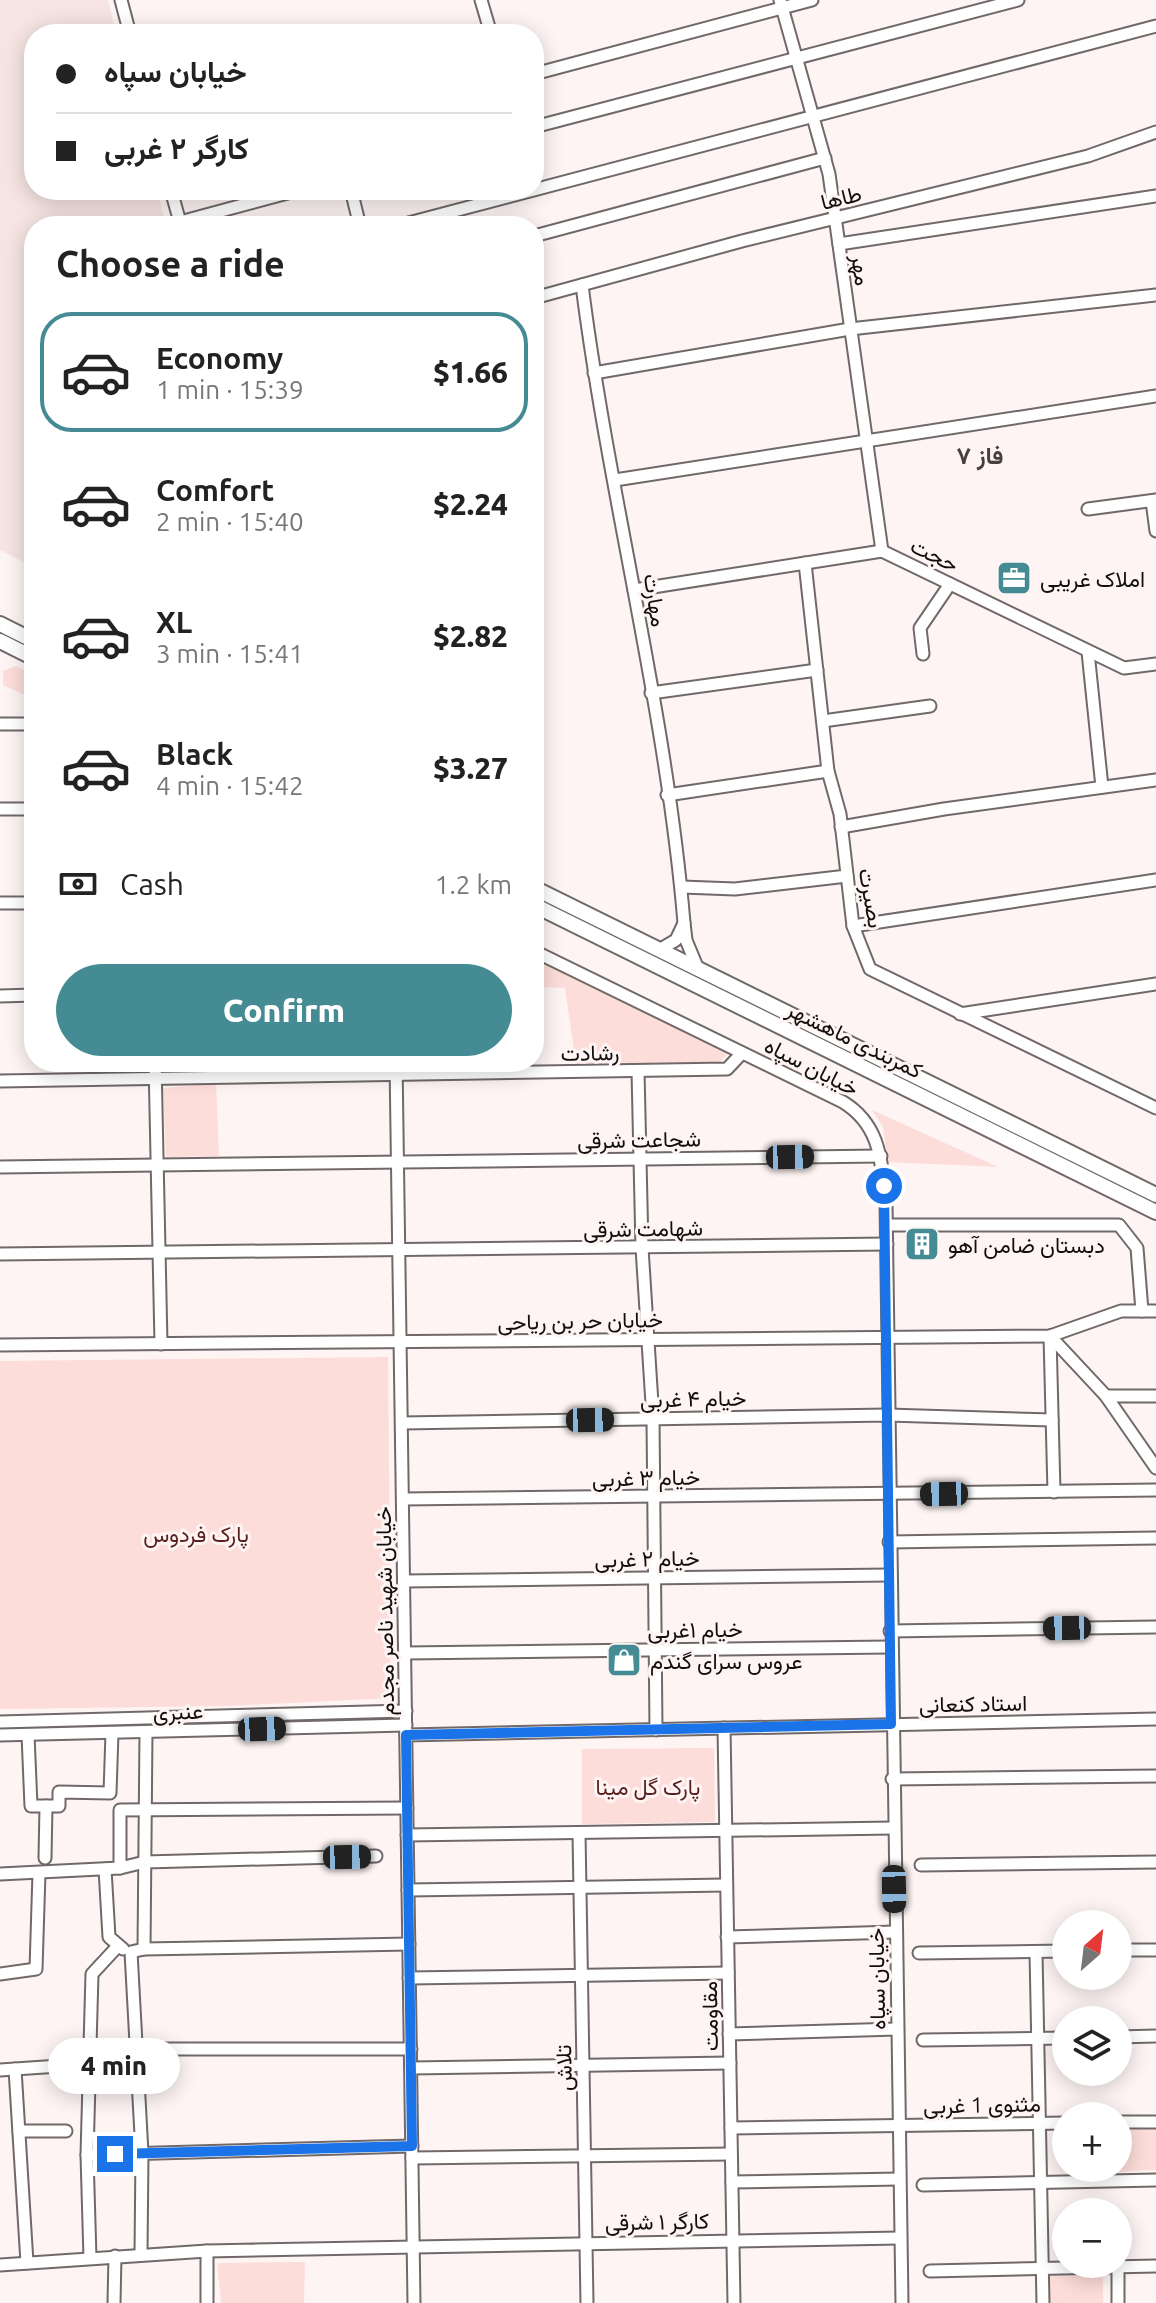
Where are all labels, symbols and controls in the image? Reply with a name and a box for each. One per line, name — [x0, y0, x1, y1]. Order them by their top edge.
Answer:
text: خیابان سپاه — [104, 54, 247, 88]
text: کارگر ۲ غربی — [104, 131, 249, 165]
street label: طاها — [818, 180, 864, 214]
text: Choose a ride — [56, 243, 285, 284]
street label: مهر — [845, 252, 877, 287]
icon: car — [60, 336, 132, 408]
text: Economy — [156, 341, 283, 375]
text: $1.66 — [433, 355, 508, 389]
text: 1 min · 15:39 — [156, 375, 304, 404]
district label: فاز ۷ — [957, 442, 1003, 471]
icon: car — [60, 468, 132, 540]
text: Comfort — [156, 473, 274, 507]
text: $2.24 — [433, 487, 508, 521]
text: 2 min · 15:40 — [156, 507, 304, 536]
street label: حجت — [907, 532, 963, 577]
office icon: املاک غریبی — [995, 559, 1033, 597]
place label: املاک غریبی — [1040, 566, 1145, 593]
street label: مهارت — [637, 572, 673, 629]
icon: car — [60, 600, 132, 672]
text: XL — [156, 605, 192, 639]
text: $2.82 — [433, 619, 508, 653]
text: 3 min · 15:41 — [156, 639, 304, 668]
icon: car — [60, 732, 132, 804]
text: Black — [156, 737, 233, 771]
text: $3.27 — [433, 751, 508, 785]
text: 4 min · 15:42 — [156, 771, 304, 800]
icon: cash — [56, 862, 100, 906]
street label: بصیرت — [852, 866, 890, 930]
text: Cash — [120, 867, 184, 901]
text: 1.2 km — [435, 870, 512, 899]
button: Confirm — [56, 964, 512, 1056]
street label: کمربندی ماهشهر — [782, 995, 927, 1084]
street label: خیابان سپاه — [760, 1032, 863, 1103]
street label: رشادت — [560, 1039, 620, 1067]
street label: شجاعت شرقی — [577, 1125, 701, 1155]
car — [766, 1145, 814, 1169]
route start — [866, 1168, 902, 1204]
street label: شهامت شرقی — [583, 1214, 703, 1244]
building icon: دبستان ضامن آهو — [903, 1225, 941, 1263]
place label: دبستان ضامن آهو — [948, 1232, 1105, 1259]
street label: خیابان حر بن ریاحی — [497, 1306, 663, 1336]
street label: خیام ۴ غربی — [640, 1385, 746, 1414]
car — [566, 1408, 614, 1432]
street label: خیام ۳ غربی — [592, 1464, 700, 1493]
car — [920, 1482, 968, 1506]
street label: خیابان شهید ناصر مجدم — [370, 1506, 401, 1716]
park label: پارک فردوس — [143, 1521, 249, 1549]
street label: خیام ۲ غربی — [594, 1545, 700, 1574]
street label: خیام ۱غربی — [647, 1616, 743, 1645]
car — [1043, 1616, 1091, 1640]
shop icon: عروس سرای گندم — [605, 1641, 643, 1679]
place label: عروس سرای گندم — [650, 1648, 802, 1676]
street label: استاد کنعانی — [919, 1690, 1027, 1718]
street label: عنبری — [152, 1698, 204, 1726]
car — [238, 1716, 286, 1742]
park label: پارک گل مینا — [596, 1774, 700, 1802]
car — [323, 1845, 371, 1869]
car — [882, 1865, 906, 1913]
north arrow — [1052, 1910, 1132, 1990]
map controls — [1052, 1910, 1132, 2278]
street label: خیابان سپاه — [863, 1928, 892, 2030]
street label: مقاومت — [696, 1981, 724, 2051]
button: layers — [1052, 2006, 1132, 2086]
callout: 4 min — [49, 2038, 181, 2094]
street label: تلاش — [550, 2044, 578, 2091]
text: 4 min — [81, 2051, 147, 2080]
street label: مثنوی 1 غربی — [923, 2090, 1041, 2120]
button: + — [1052, 2102, 1132, 2182]
route end — [97, 2136, 133, 2172]
button: − — [1052, 2198, 1132, 2278]
street label: کارگر ۱ شرقی — [605, 2208, 710, 2236]

